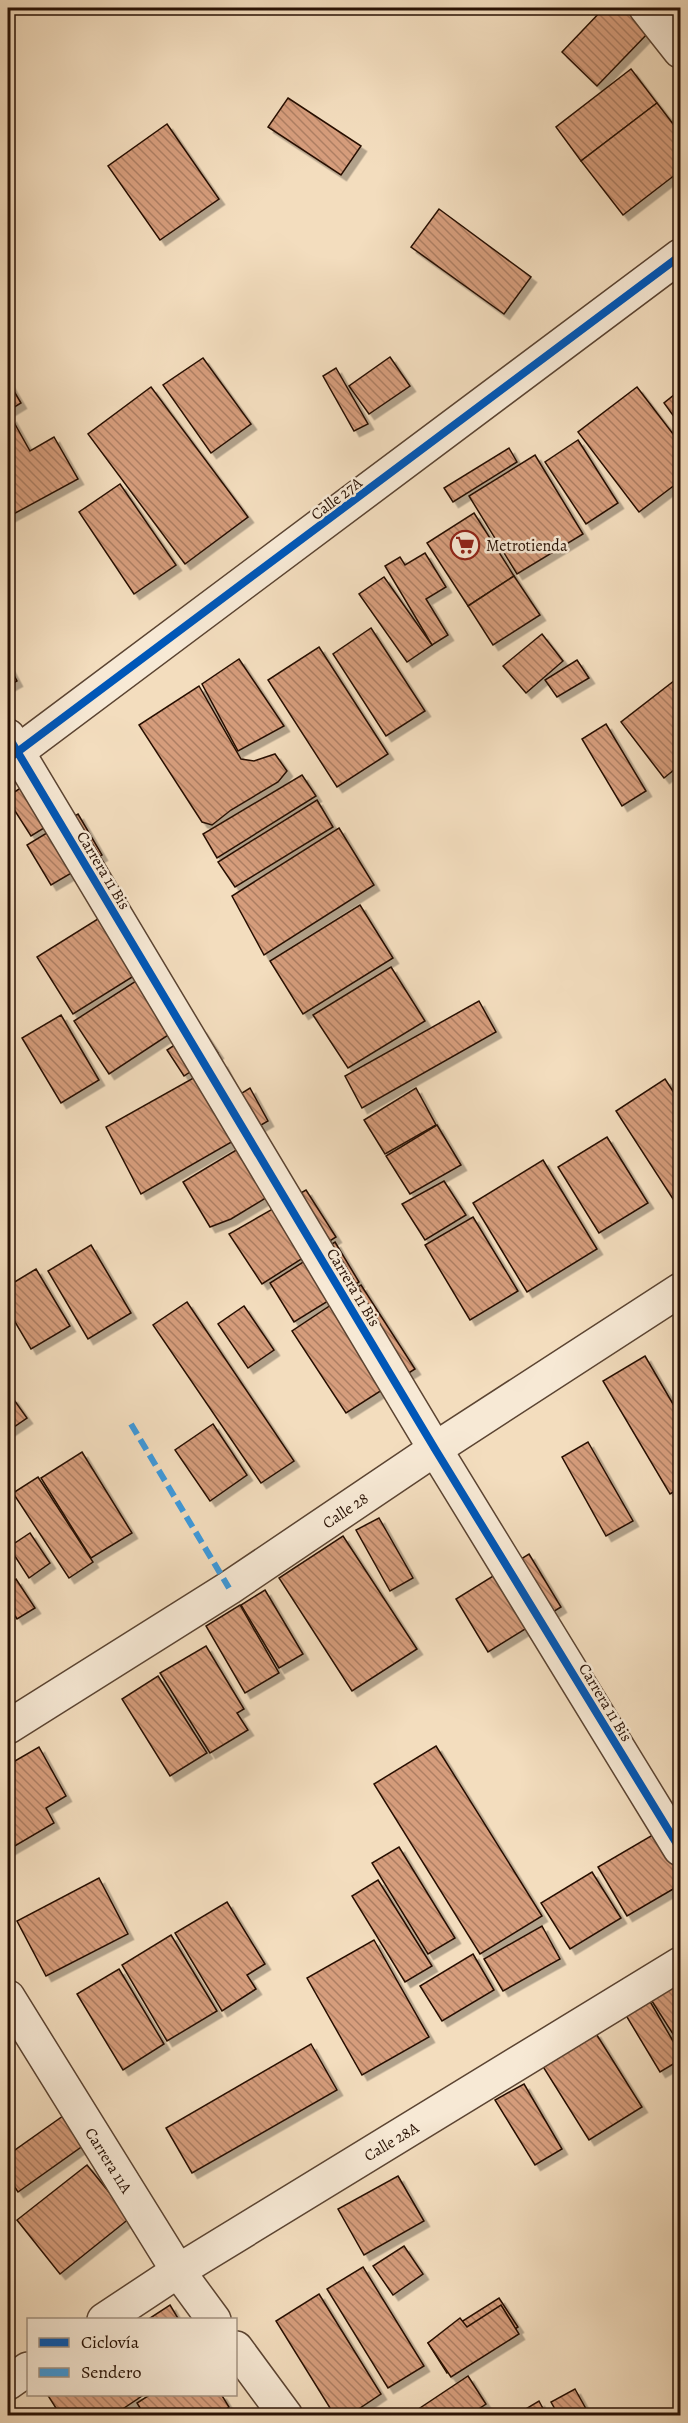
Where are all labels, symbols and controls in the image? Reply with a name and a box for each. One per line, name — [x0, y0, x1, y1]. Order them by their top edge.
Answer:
street label: Calle 27A — [306, 472, 367, 525]
supermarket icon: Metrotienda — [449, 529, 481, 561]
place label: Metrotienda — [486, 535, 568, 557]
street label: Carrera 11 Bis — [71, 827, 135, 914]
street label: Carrera 11 Bis — [321, 1244, 385, 1331]
street label: Calle 28 — [318, 1487, 373, 1534]
street label: Carrera 11 Bis — [573, 1659, 637, 1746]
street label: Calle 28A — [360, 2117, 424, 2167]
street label: Carrera 11A — [79, 2123, 137, 2198]
legend — [27, 2318, 237, 2396]
text: Ciclovía — [81, 2330, 140, 2354]
text: Sendero — [81, 2360, 142, 2384]

